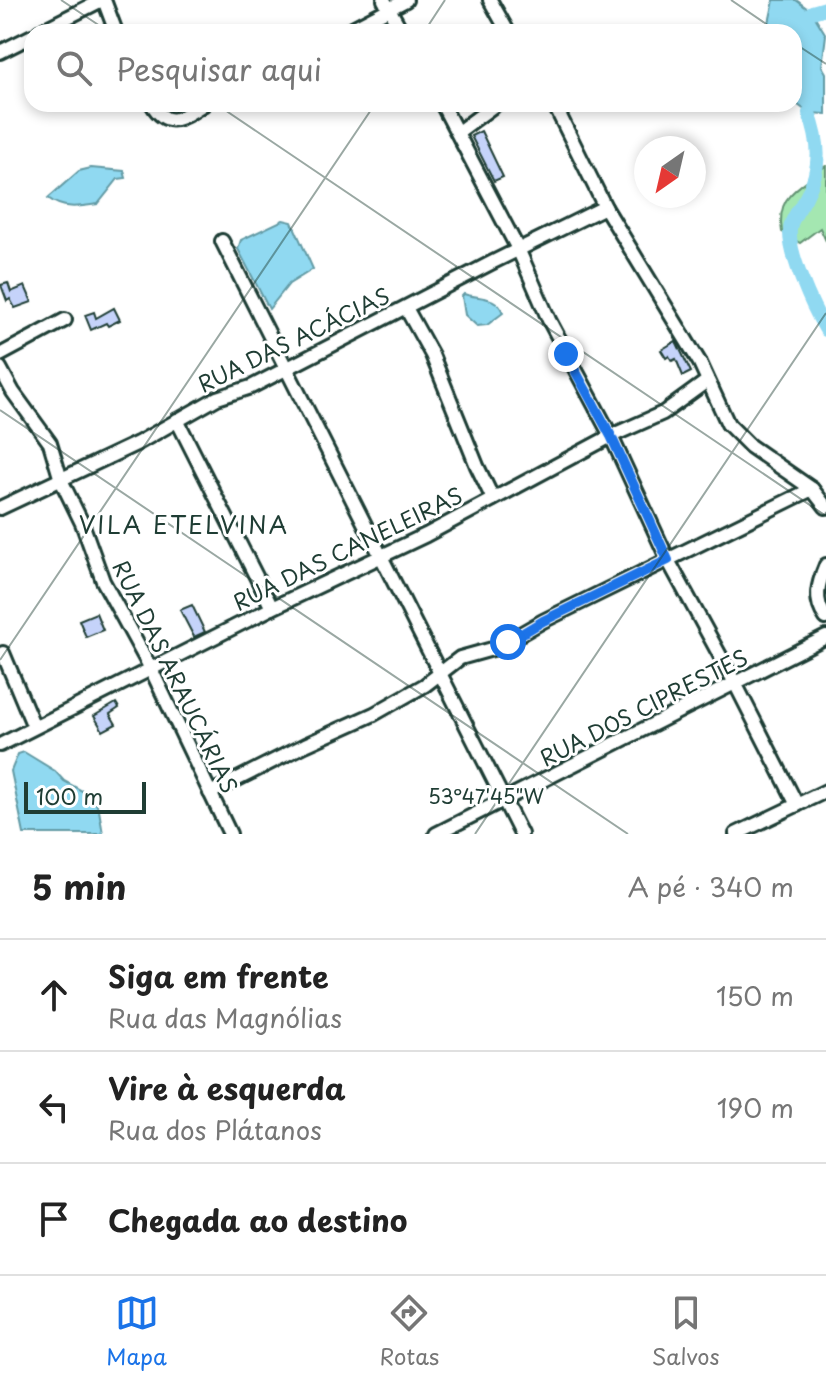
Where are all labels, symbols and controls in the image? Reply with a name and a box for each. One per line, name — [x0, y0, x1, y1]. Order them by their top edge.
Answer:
search box — [24, 24, 802, 112]
icon: search — [52, 46, 96, 90]
text: Pesquisar aqui — [116, 46, 322, 91]
north arrow — [634, 136, 706, 208]
street label: RUA DAS ACÁCIAS — [192, 278, 395, 400]
route end — [548, 336, 584, 372]
street label: RUA DAS CANELEIRAS — [227, 478, 468, 618]
district label: VILA ETELVINA — [79, 506, 289, 542]
street label: RUA DAS ARAUCÁRIAS — [105, 554, 247, 798]
route start — [490, 624, 526, 660]
street label: RUA DOS CIPRESTES — [534, 640, 753, 773]
scale bar — [24, 778, 146, 814]
text: 100 m — [36, 779, 103, 812]
text: 53°47'45"W — [428, 781, 545, 811]
text: 5 min — [32, 860, 126, 912]
text: A pé · 340 m — [628, 867, 794, 906]
text: Siga em frente — [108, 953, 329, 998]
icon: ahead — [32, 973, 76, 1017]
text: 150 m — [716, 976, 794, 1015]
text: Rua das Magnólias — [108, 998, 342, 1037]
text: Vire à esquerda — [108, 1065, 346, 1110]
icon: left — [32, 1085, 76, 1129]
text: 190 m — [717, 1088, 794, 1127]
text: Rua dos Plátanos — [108, 1110, 322, 1149]
icon: arrive — [32, 1197, 76, 1241]
text: Chegada ao destino — [108, 1197, 407, 1242]
tab: Mapa — [106, 1291, 167, 1372]
tab: Rotas — [380, 1291, 439, 1372]
tab: Salvos — [652, 1291, 720, 1372]

